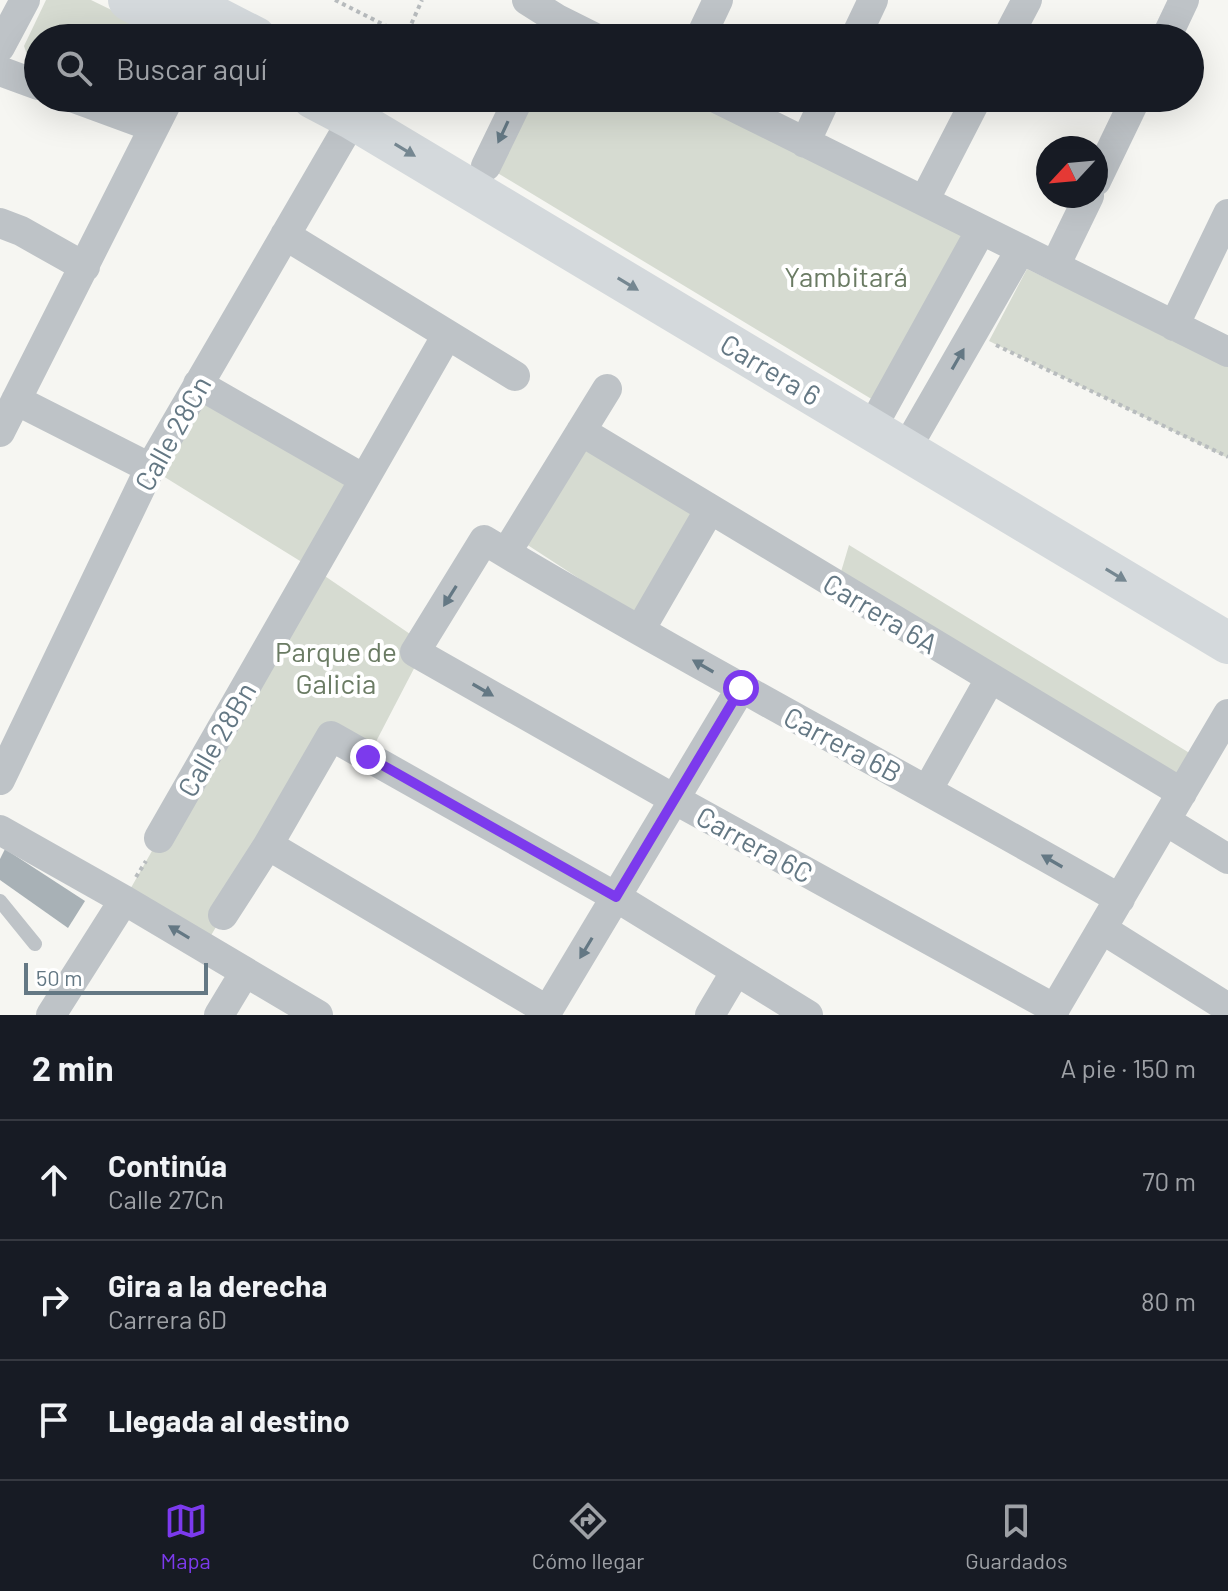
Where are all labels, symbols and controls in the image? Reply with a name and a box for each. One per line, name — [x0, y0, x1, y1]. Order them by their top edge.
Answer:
search box — [24, 24, 1204, 112]
icon: search — [52, 46, 96, 90]
text: Buscar aquí — [116, 50, 267, 86]
one-way arrow — [496, 121, 510, 144]
north arrow — [1036, 136, 1108, 208]
one-way arrow — [394, 143, 416, 157]
park label: Yambitará — [784, 259, 908, 293]
one-way arrow — [617, 277, 639, 291]
street label: Carrera 6 — [715, 326, 827, 412]
one-way arrow — [951, 348, 965, 370]
street label: Calle 28Cn — [127, 370, 217, 496]
street label: Carrera 6A — [817, 566, 945, 660]
one-way arrow — [1105, 568, 1127, 582]
one-way arrow — [443, 585, 457, 607]
park label: Parque de Galicia — [275, 634, 397, 700]
one-way arrow — [691, 659, 714, 673]
route start — [723, 670, 759, 706]
street label: Calle 28Bn — [170, 676, 262, 802]
one-way arrow — [471, 683, 494, 697]
street label: Carrera 6B — [778, 699, 908, 789]
route end — [350, 739, 386, 775]
street label: Carrera 6C — [691, 798, 819, 890]
one-way arrow — [1041, 854, 1063, 868]
one-way arrow — [168, 925, 190, 939]
one-way arrow — [579, 937, 593, 959]
scale bar — [24, 959, 208, 995]
text: 50 m — [36, 964, 82, 990]
text: 2 min — [32, 1047, 114, 1088]
text: A pie · 150 m — [1060, 1052, 1196, 1083]
text: Continúa — [108, 1147, 227, 1183]
icon: ahead — [32, 1158, 76, 1202]
text: 70 m — [1142, 1165, 1196, 1196]
text: Calle 27Cn — [108, 1183, 224, 1214]
text: Gira a la derecha — [108, 1267, 327, 1303]
icon: right — [32, 1278, 76, 1322]
text: 80 m — [1141, 1285, 1196, 1316]
text: Carrera 6D — [108, 1303, 227, 1334]
icon: arrive — [32, 1398, 76, 1442]
text: Llegada al destino — [108, 1402, 350, 1438]
tab: Mapa — [160, 1499, 211, 1573]
tab: Cómo llegar — [532, 1499, 644, 1573]
tab: Guardados — [965, 1499, 1068, 1573]

